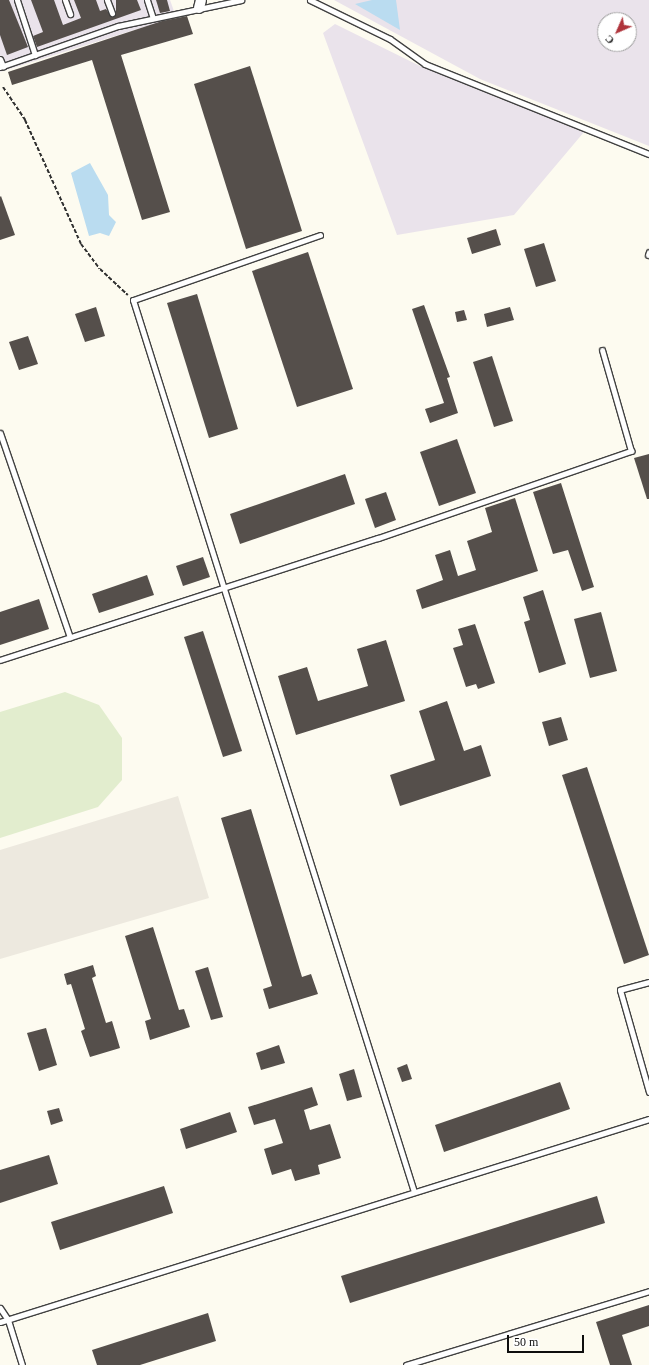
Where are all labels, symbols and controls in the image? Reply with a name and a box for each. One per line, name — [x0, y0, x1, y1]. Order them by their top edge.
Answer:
north arrow — [597, 12, 637, 52]
text: С — [602, 33, 616, 47]
scale bar — [509, 1327, 586, 1353]
text: 50 m — [514, 1335, 538, 1349]

